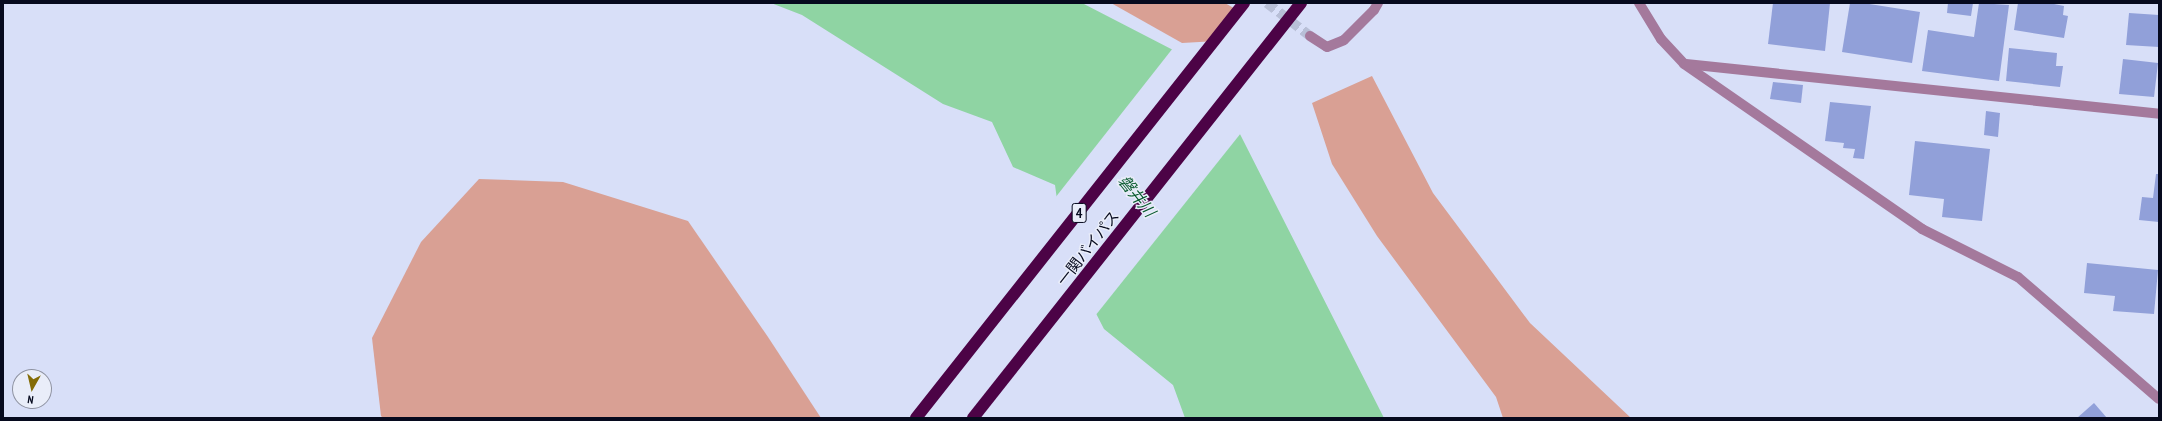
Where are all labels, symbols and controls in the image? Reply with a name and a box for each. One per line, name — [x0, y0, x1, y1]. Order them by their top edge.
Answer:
water label: 磐井川 — [1114, 171, 1160, 221]
road number: 4 — [1071, 201, 1087, 225]
street label: 一関バイパス — [1053, 207, 1123, 289]
north arrow — [12, 369, 52, 409]
text: N — [27, 393, 34, 407]

